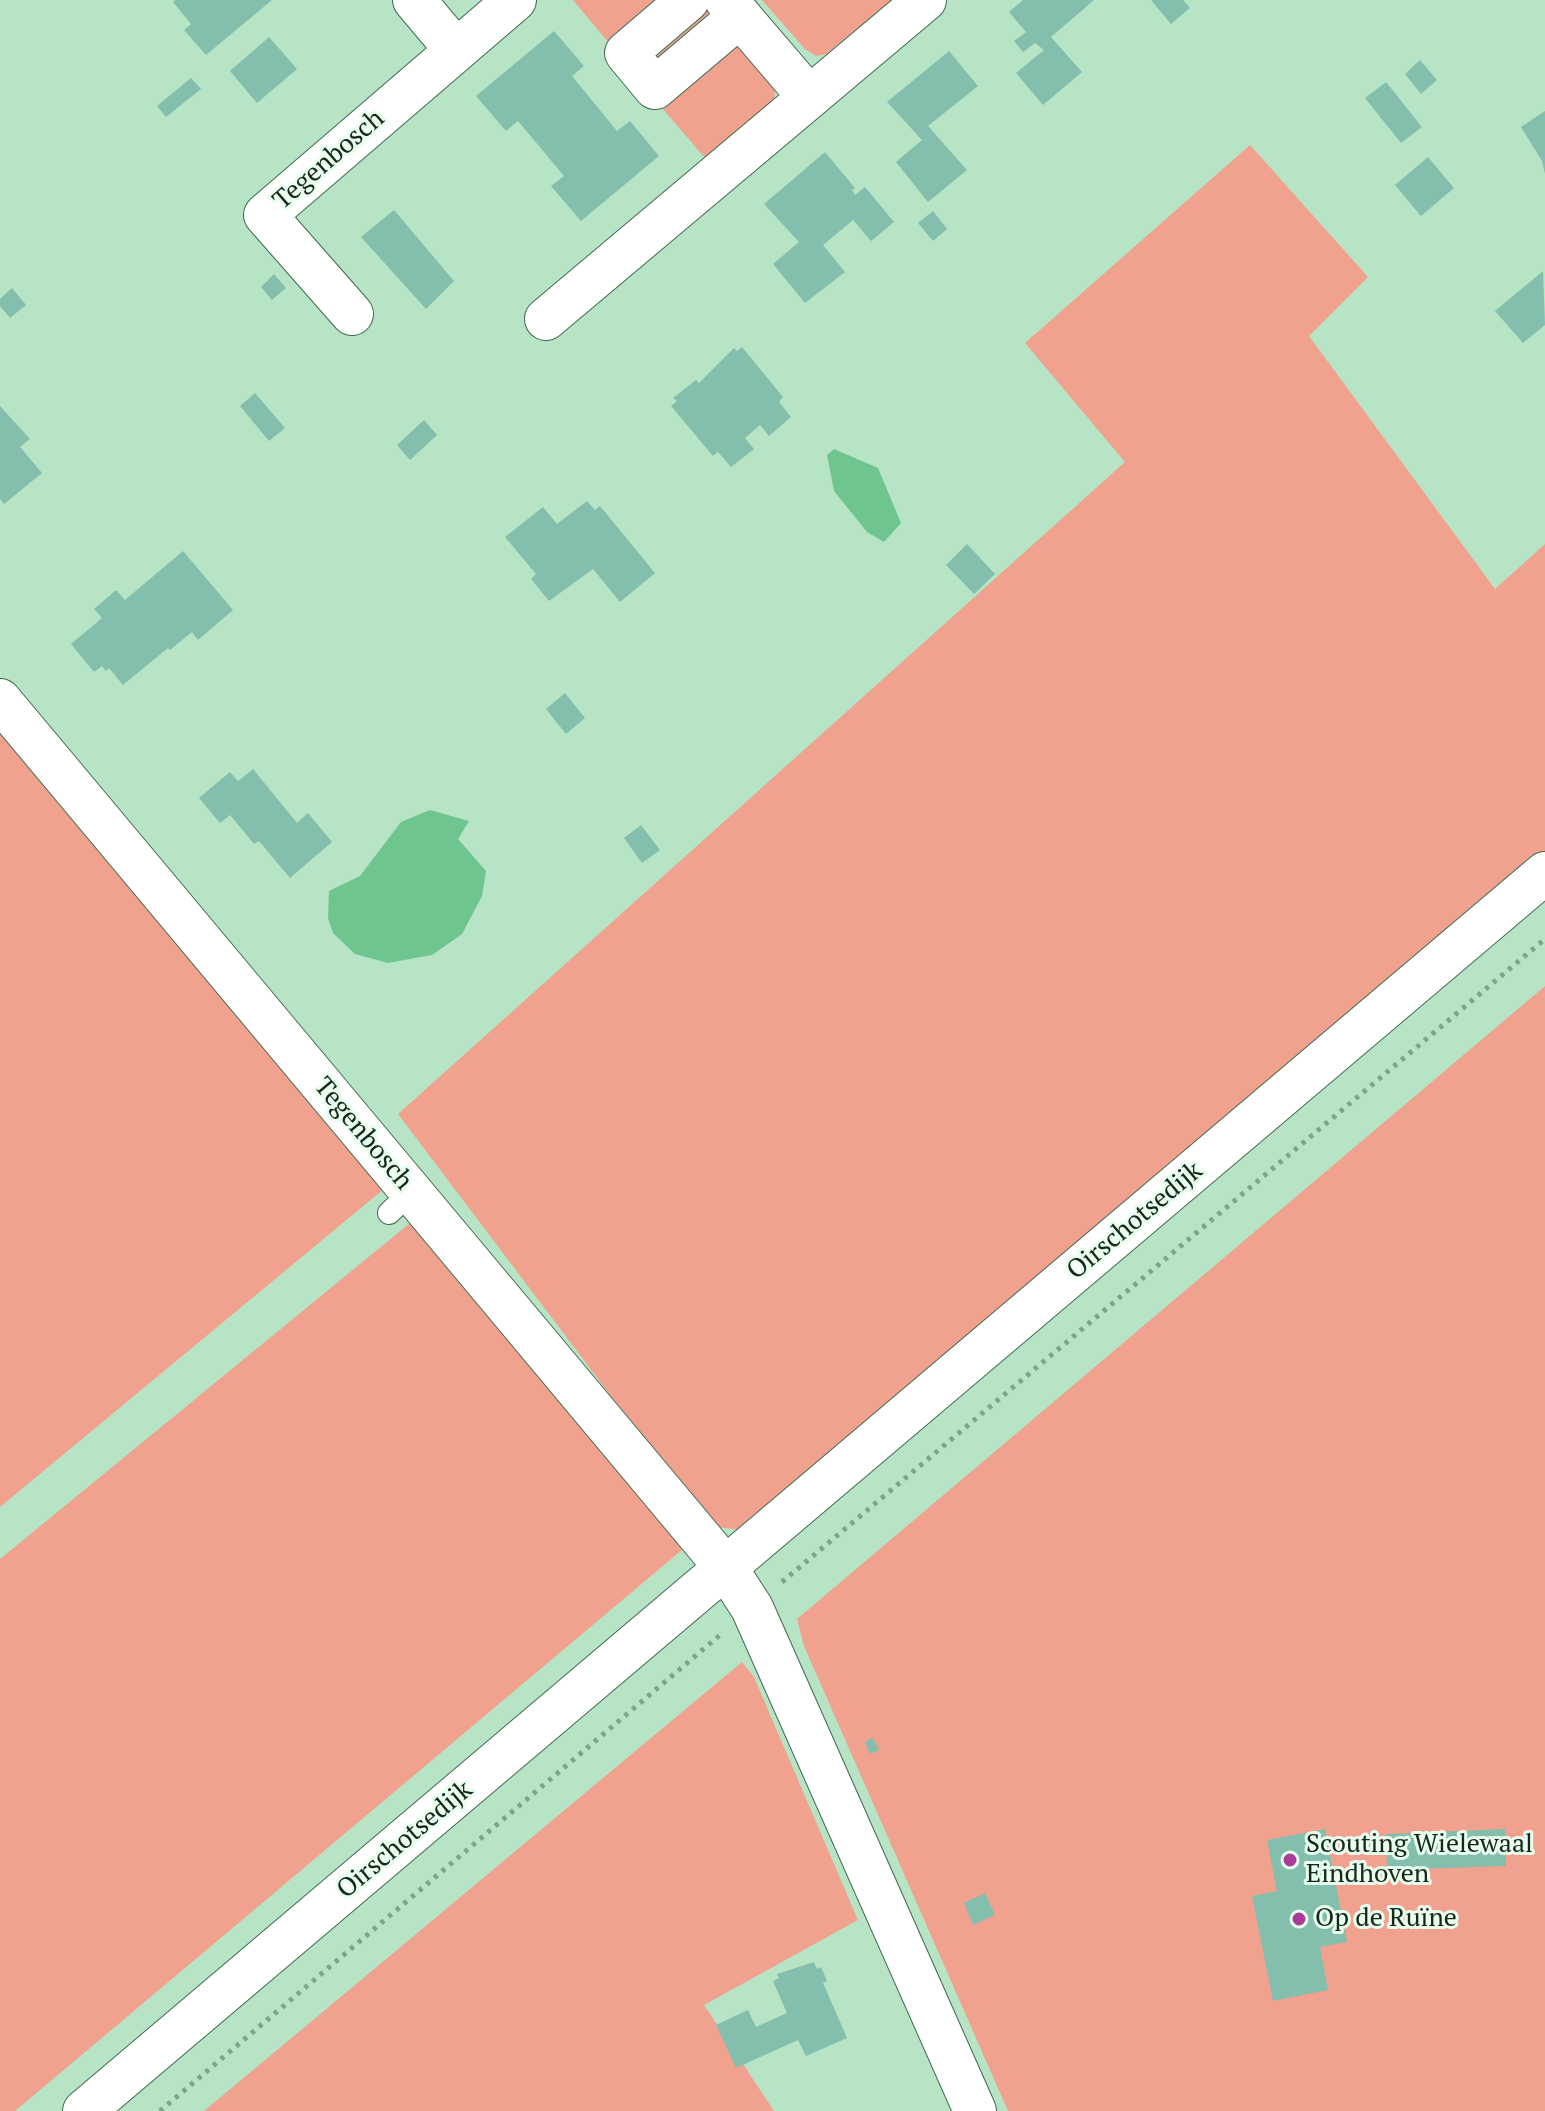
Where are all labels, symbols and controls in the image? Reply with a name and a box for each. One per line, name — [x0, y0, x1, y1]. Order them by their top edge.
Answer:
street label: Tegenbosch — [267, 103, 391, 217]
street label: Tegenbosch — [307, 1072, 419, 1196]
street label: Oirschotsedijk — [1061, 1155, 1209, 1287]
street label: Oirschotsedijk — [331, 1774, 479, 1906]
place label: Scouting Wielewaal Eindhoven — [1306, 1829, 1533, 1890]
marker: Scouting Wielewaal Eindhoven — [1281, 1851, 1299, 1869]
place label: Op de Ruïne — [1315, 1903, 1457, 1935]
marker: Op de Ruïne — [1290, 1910, 1308, 1928]

